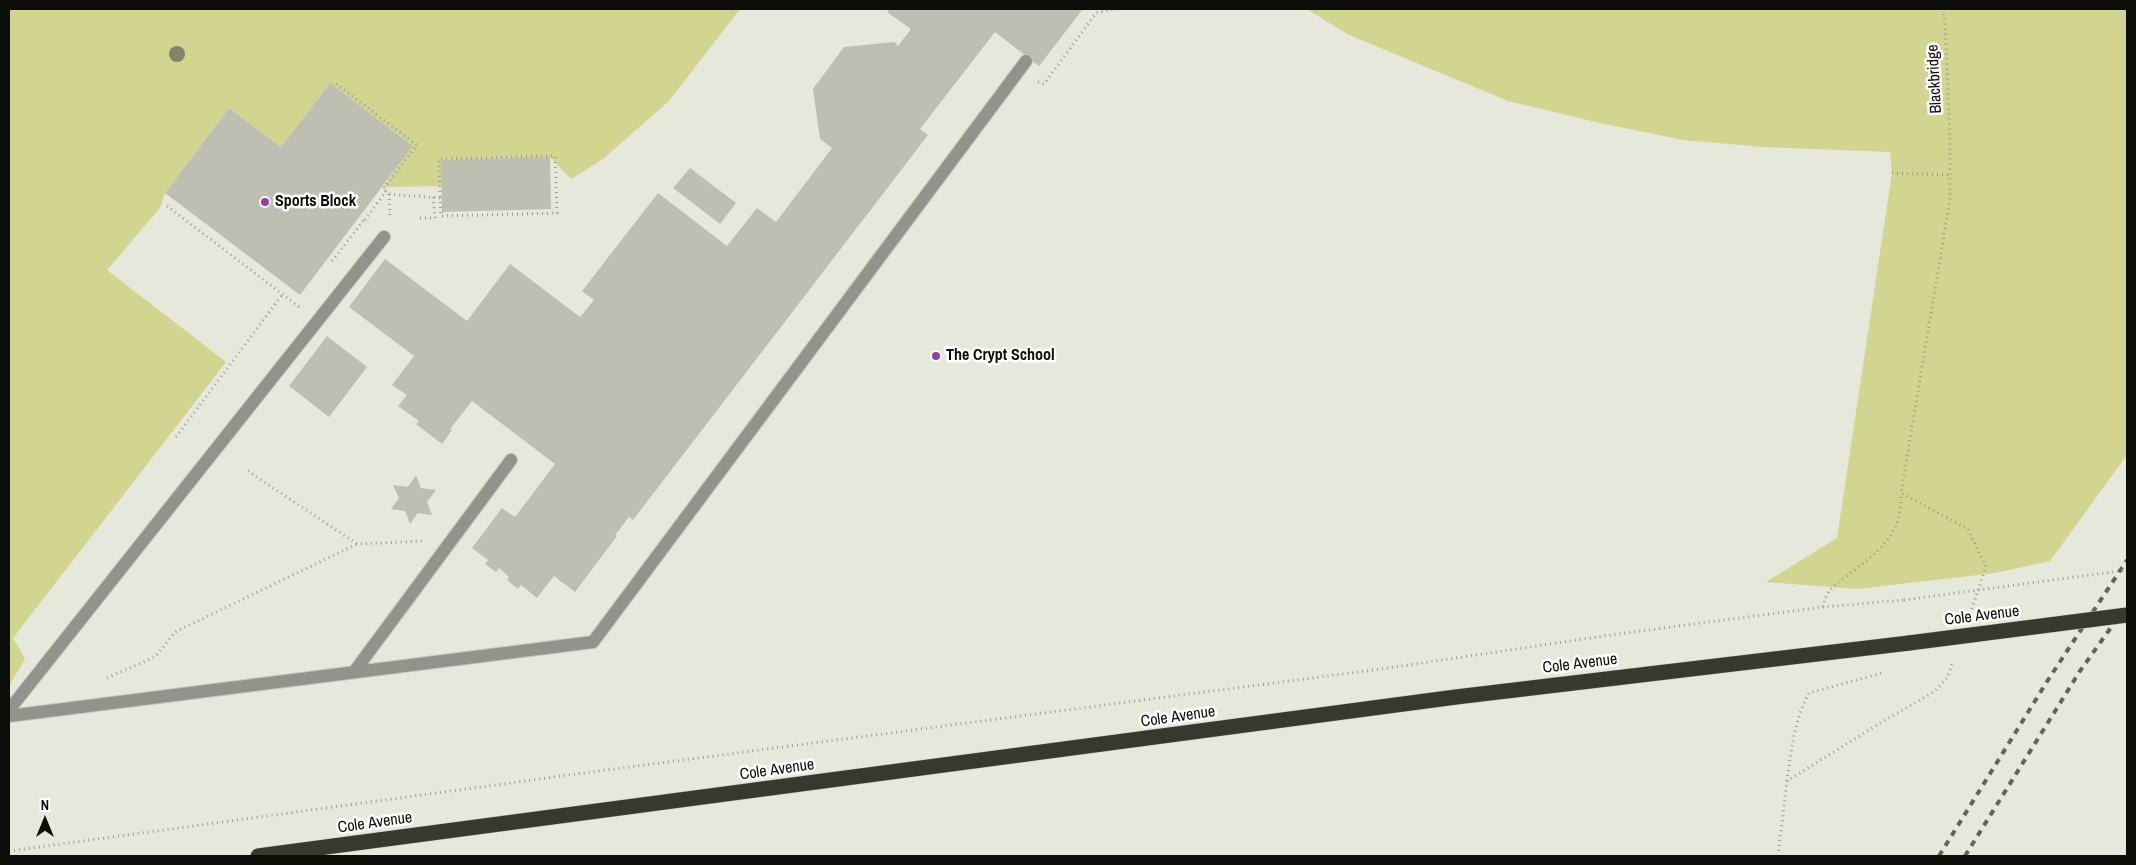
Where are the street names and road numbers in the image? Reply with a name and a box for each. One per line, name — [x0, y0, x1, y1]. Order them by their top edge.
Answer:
street label: Blackbridge — [1924, 44, 1946, 114]
street label: Cole Avenue — [1944, 602, 2020, 630]
street label: Cole Avenue — [1542, 650, 1618, 678]
street label: Cole Avenue — [1140, 702, 1216, 732]
street label: Cole Avenue — [739, 755, 815, 785]
street label: Cole Avenue — [337, 808, 413, 838]

